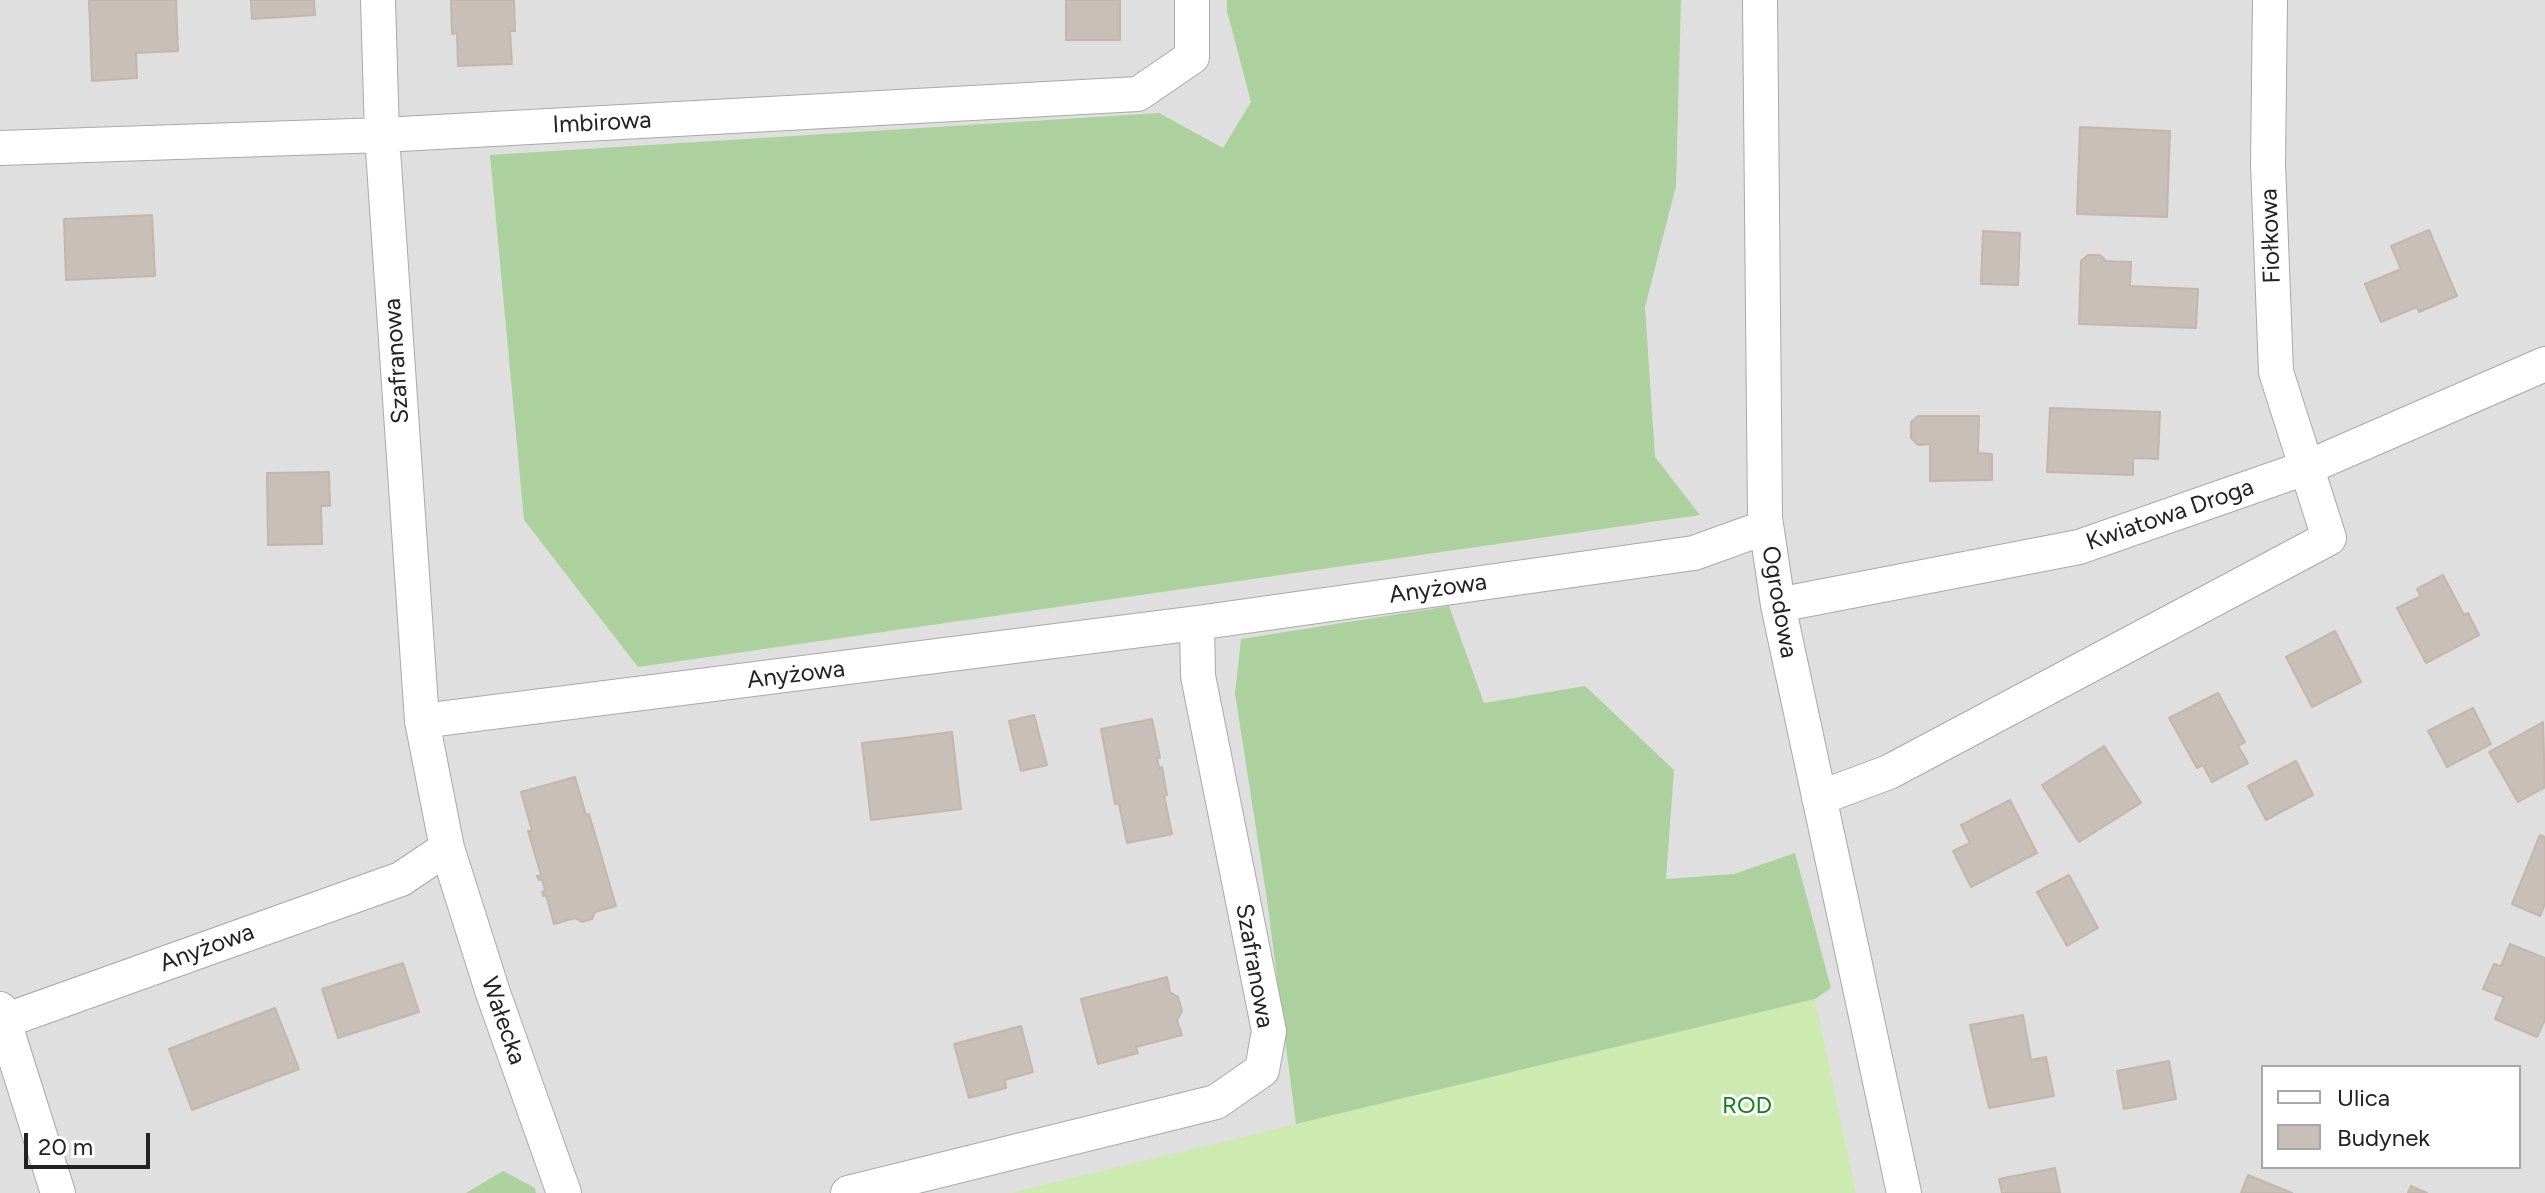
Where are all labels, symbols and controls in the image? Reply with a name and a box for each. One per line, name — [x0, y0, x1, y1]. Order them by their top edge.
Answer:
street label: Imbirowa — [552, 106, 652, 140]
street label: Fiołkowa — [2255, 188, 2287, 284]
street label: Szafranowa — [378, 297, 416, 425]
street label: Kwiatowa Droga — [2082, 473, 2258, 557]
street label: Ogrodowa — [1755, 544, 1803, 660]
street label: Anyżowa — [1387, 568, 1489, 610]
street label: Anyżowa — [745, 655, 847, 695]
street label: Szafranowa — [1229, 902, 1279, 1030]
street label: Anyżowa — [156, 918, 258, 978]
street label: Wałecka — [475, 973, 531, 1069]
legend — [2261, 1065, 2521, 1169]
text: Ulica — [2337, 1083, 2390, 1112]
park label: ROD — [1722, 1092, 1772, 1120]
scale bar — [28, 1117, 154, 1167]
text: Budynek — [2337, 1123, 2430, 1152]
text: 20 m — [38, 1132, 93, 1161]

